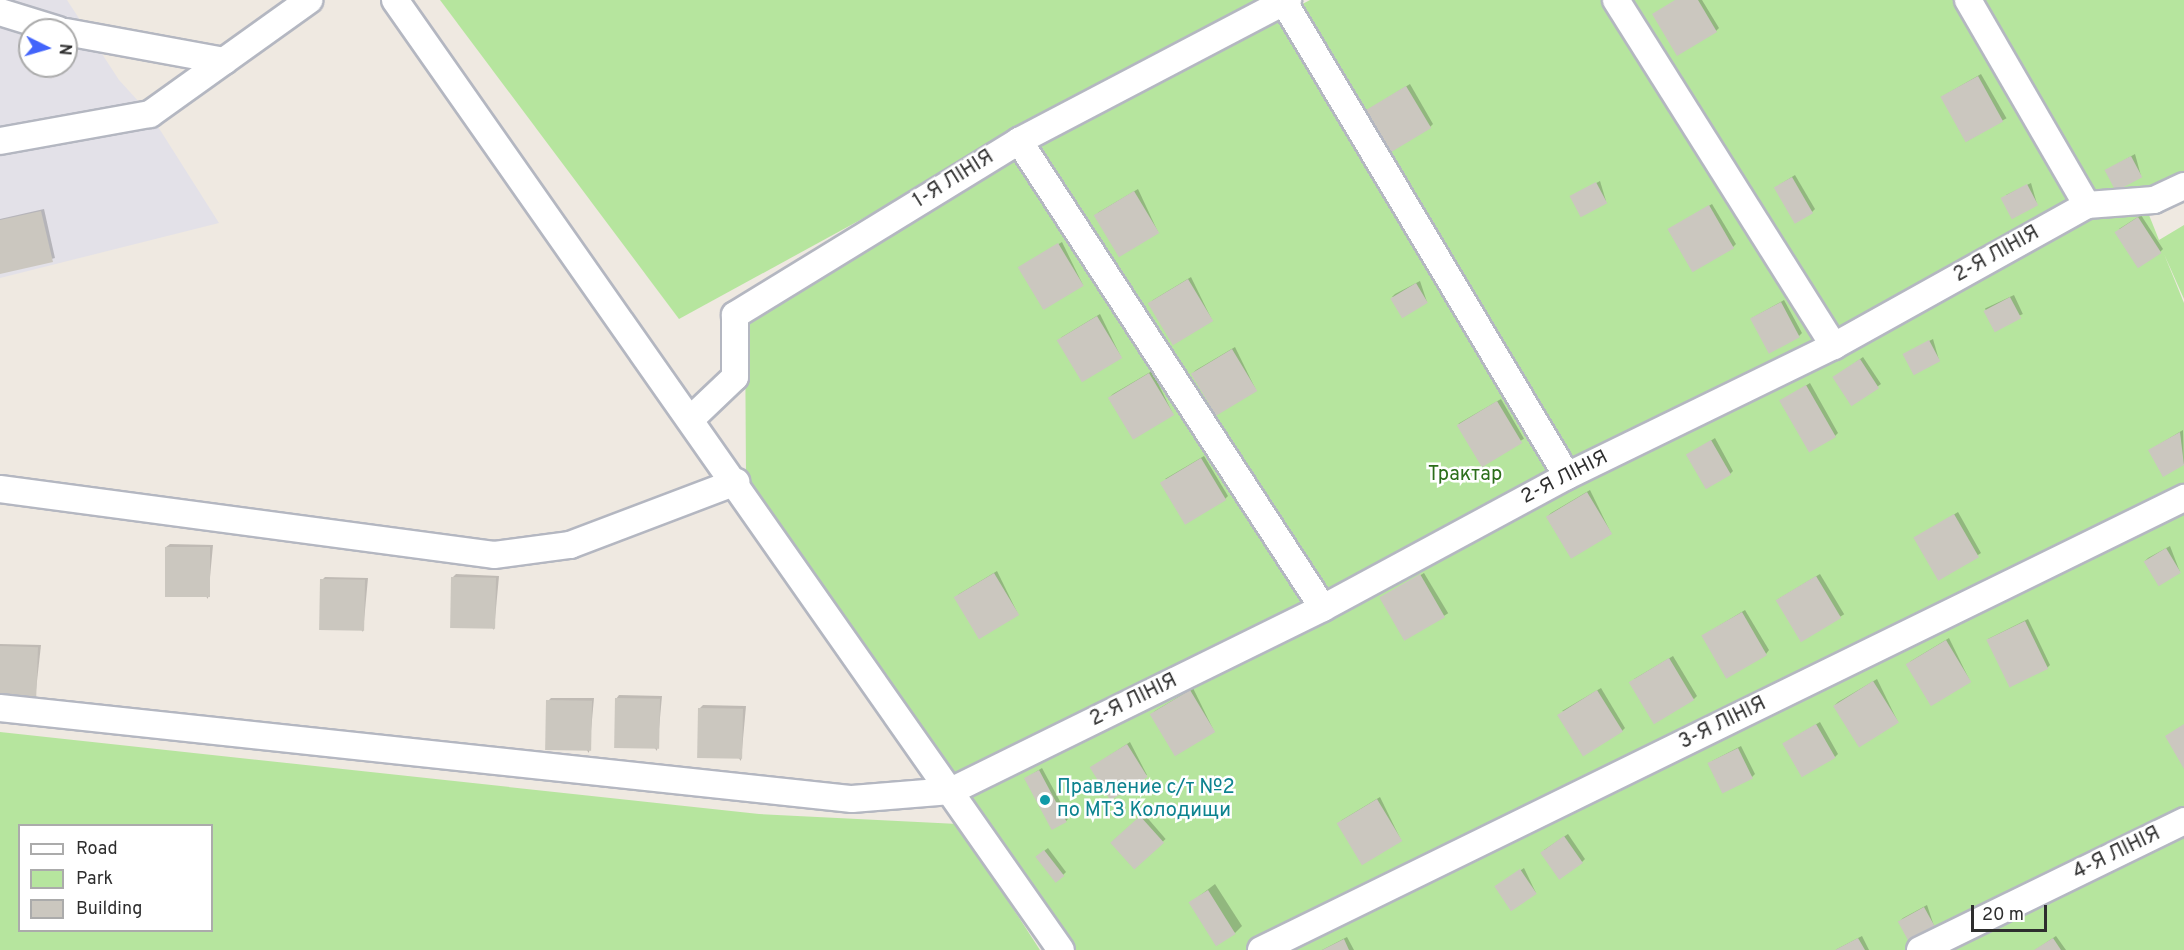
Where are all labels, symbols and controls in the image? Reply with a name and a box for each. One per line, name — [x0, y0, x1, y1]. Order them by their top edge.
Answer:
north arrow — [18, 18, 78, 78]
text: N — [53, 43, 74, 56]
street label: 1-Я ЛІНІЯ — [909, 146, 999, 214]
street label: 2-Я ЛІНІЯ — [1950, 222, 2044, 288]
street label: 2-Я ЛІНІЯ — [1518, 446, 1612, 510]
park label: Трактар — [1428, 463, 1502, 487]
street label: 2-Я ЛІНІЯ — [1086, 670, 1182, 732]
street label: 3-Я ЛІНІЯ — [1676, 693, 1770, 755]
place label: Правление с/т №2 по МТЗ Колодищи — [1057, 777, 1235, 824]
marker: Правление с/т №2 по МТЗ Колодищи — [1038, 793, 1052, 807]
street label: 4-Я ЛІНІЯ — [2069, 823, 2165, 885]
legend — [18, 824, 213, 932]
text: Road — [76, 838, 118, 861]
text: Park — [76, 868, 113, 891]
scale bar — [1974, 893, 2050, 931]
text: Building — [76, 898, 142, 921]
text: 20 m — [1982, 904, 2024, 927]

